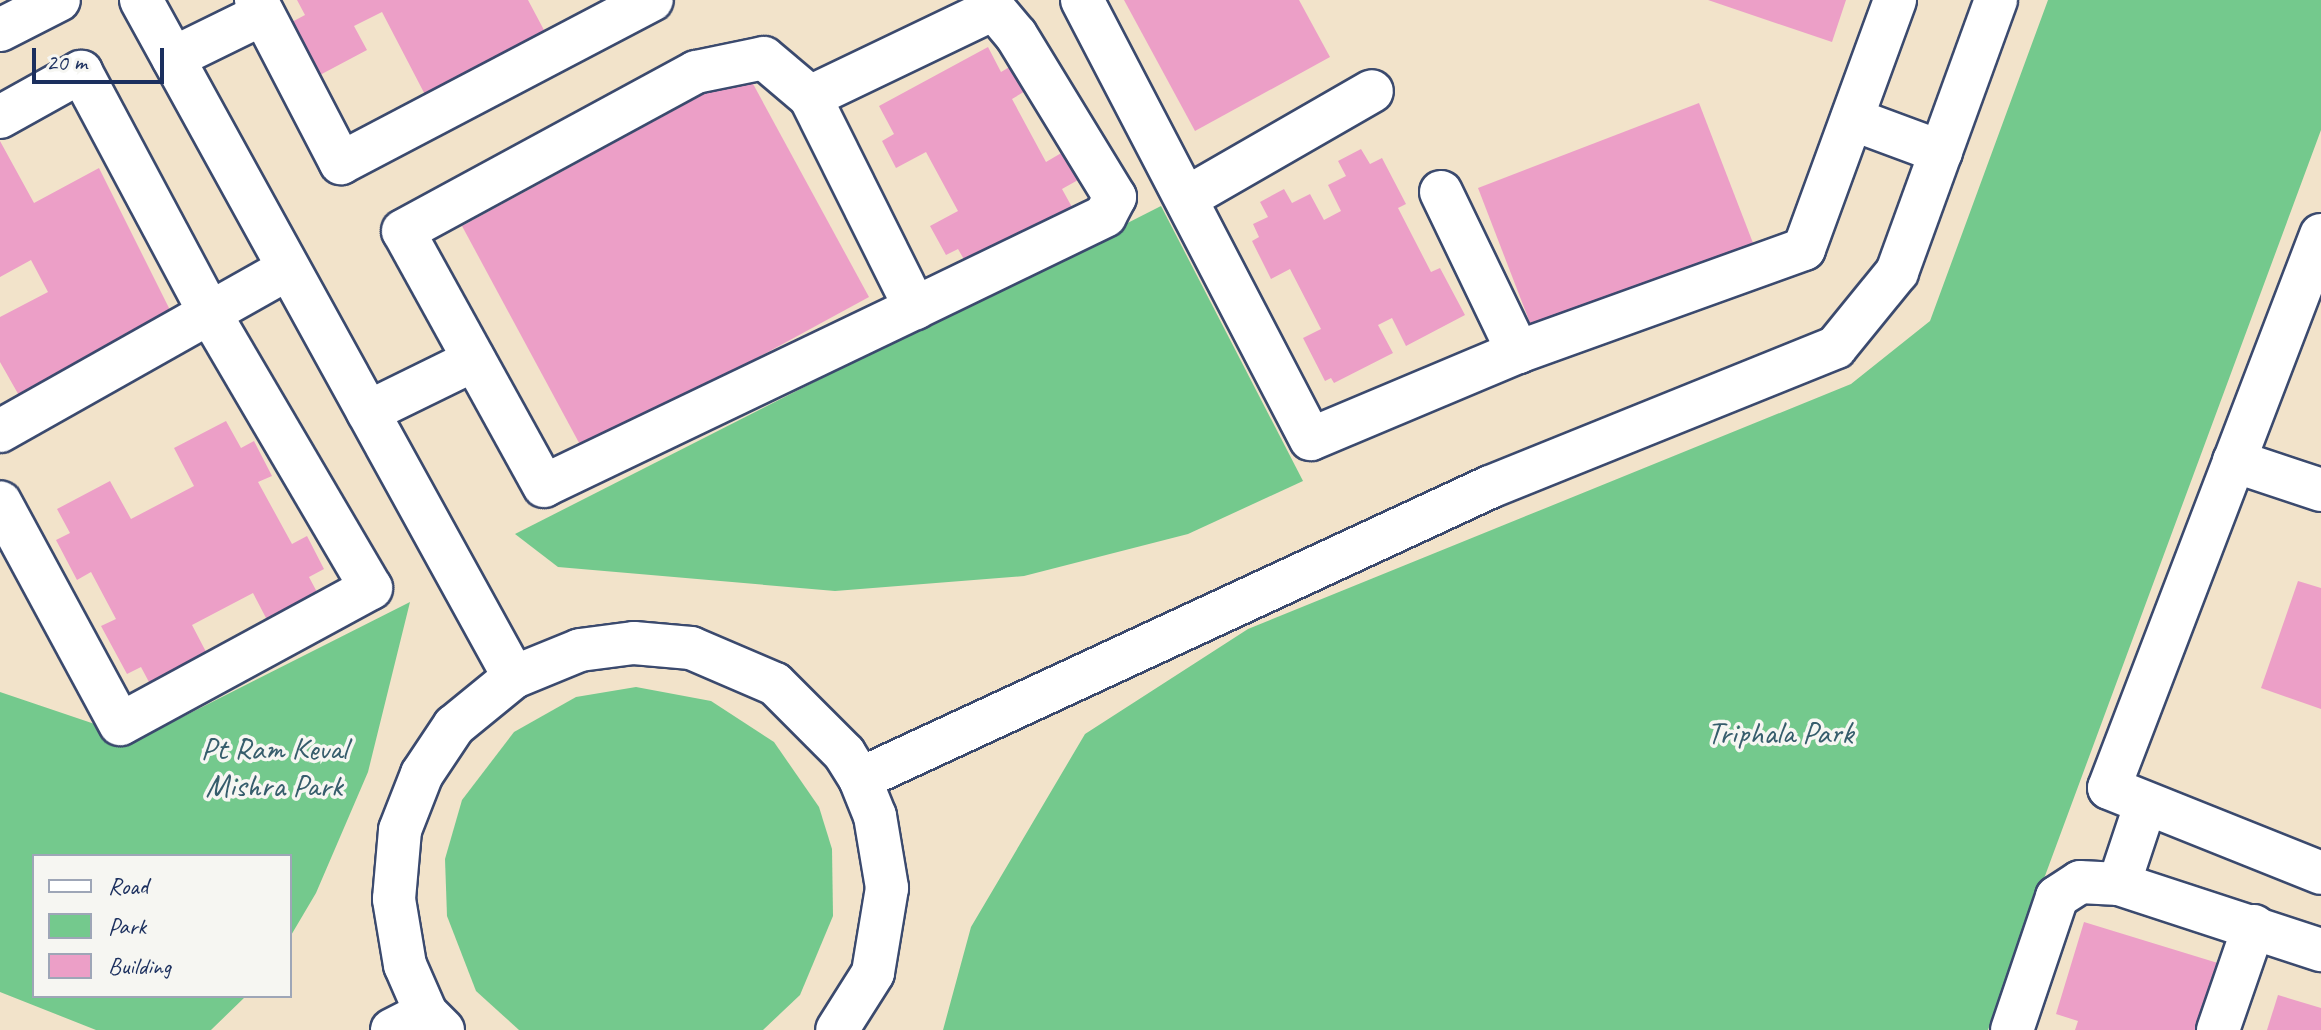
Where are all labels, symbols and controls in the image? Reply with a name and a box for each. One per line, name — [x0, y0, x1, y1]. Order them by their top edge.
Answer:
scale bar — [36, 32, 168, 82]
text: 20 m — [46, 47, 87, 77]
park label: Triphala Park — [1707, 714, 1853, 752]
park label: Pt Ram Keval Mishra Park — [202, 731, 346, 806]
legend — [32, 854, 292, 998]
text: Road — [108, 871, 148, 901]
text: Park — [108, 911, 146, 941]
text: Building — [108, 951, 171, 981]

